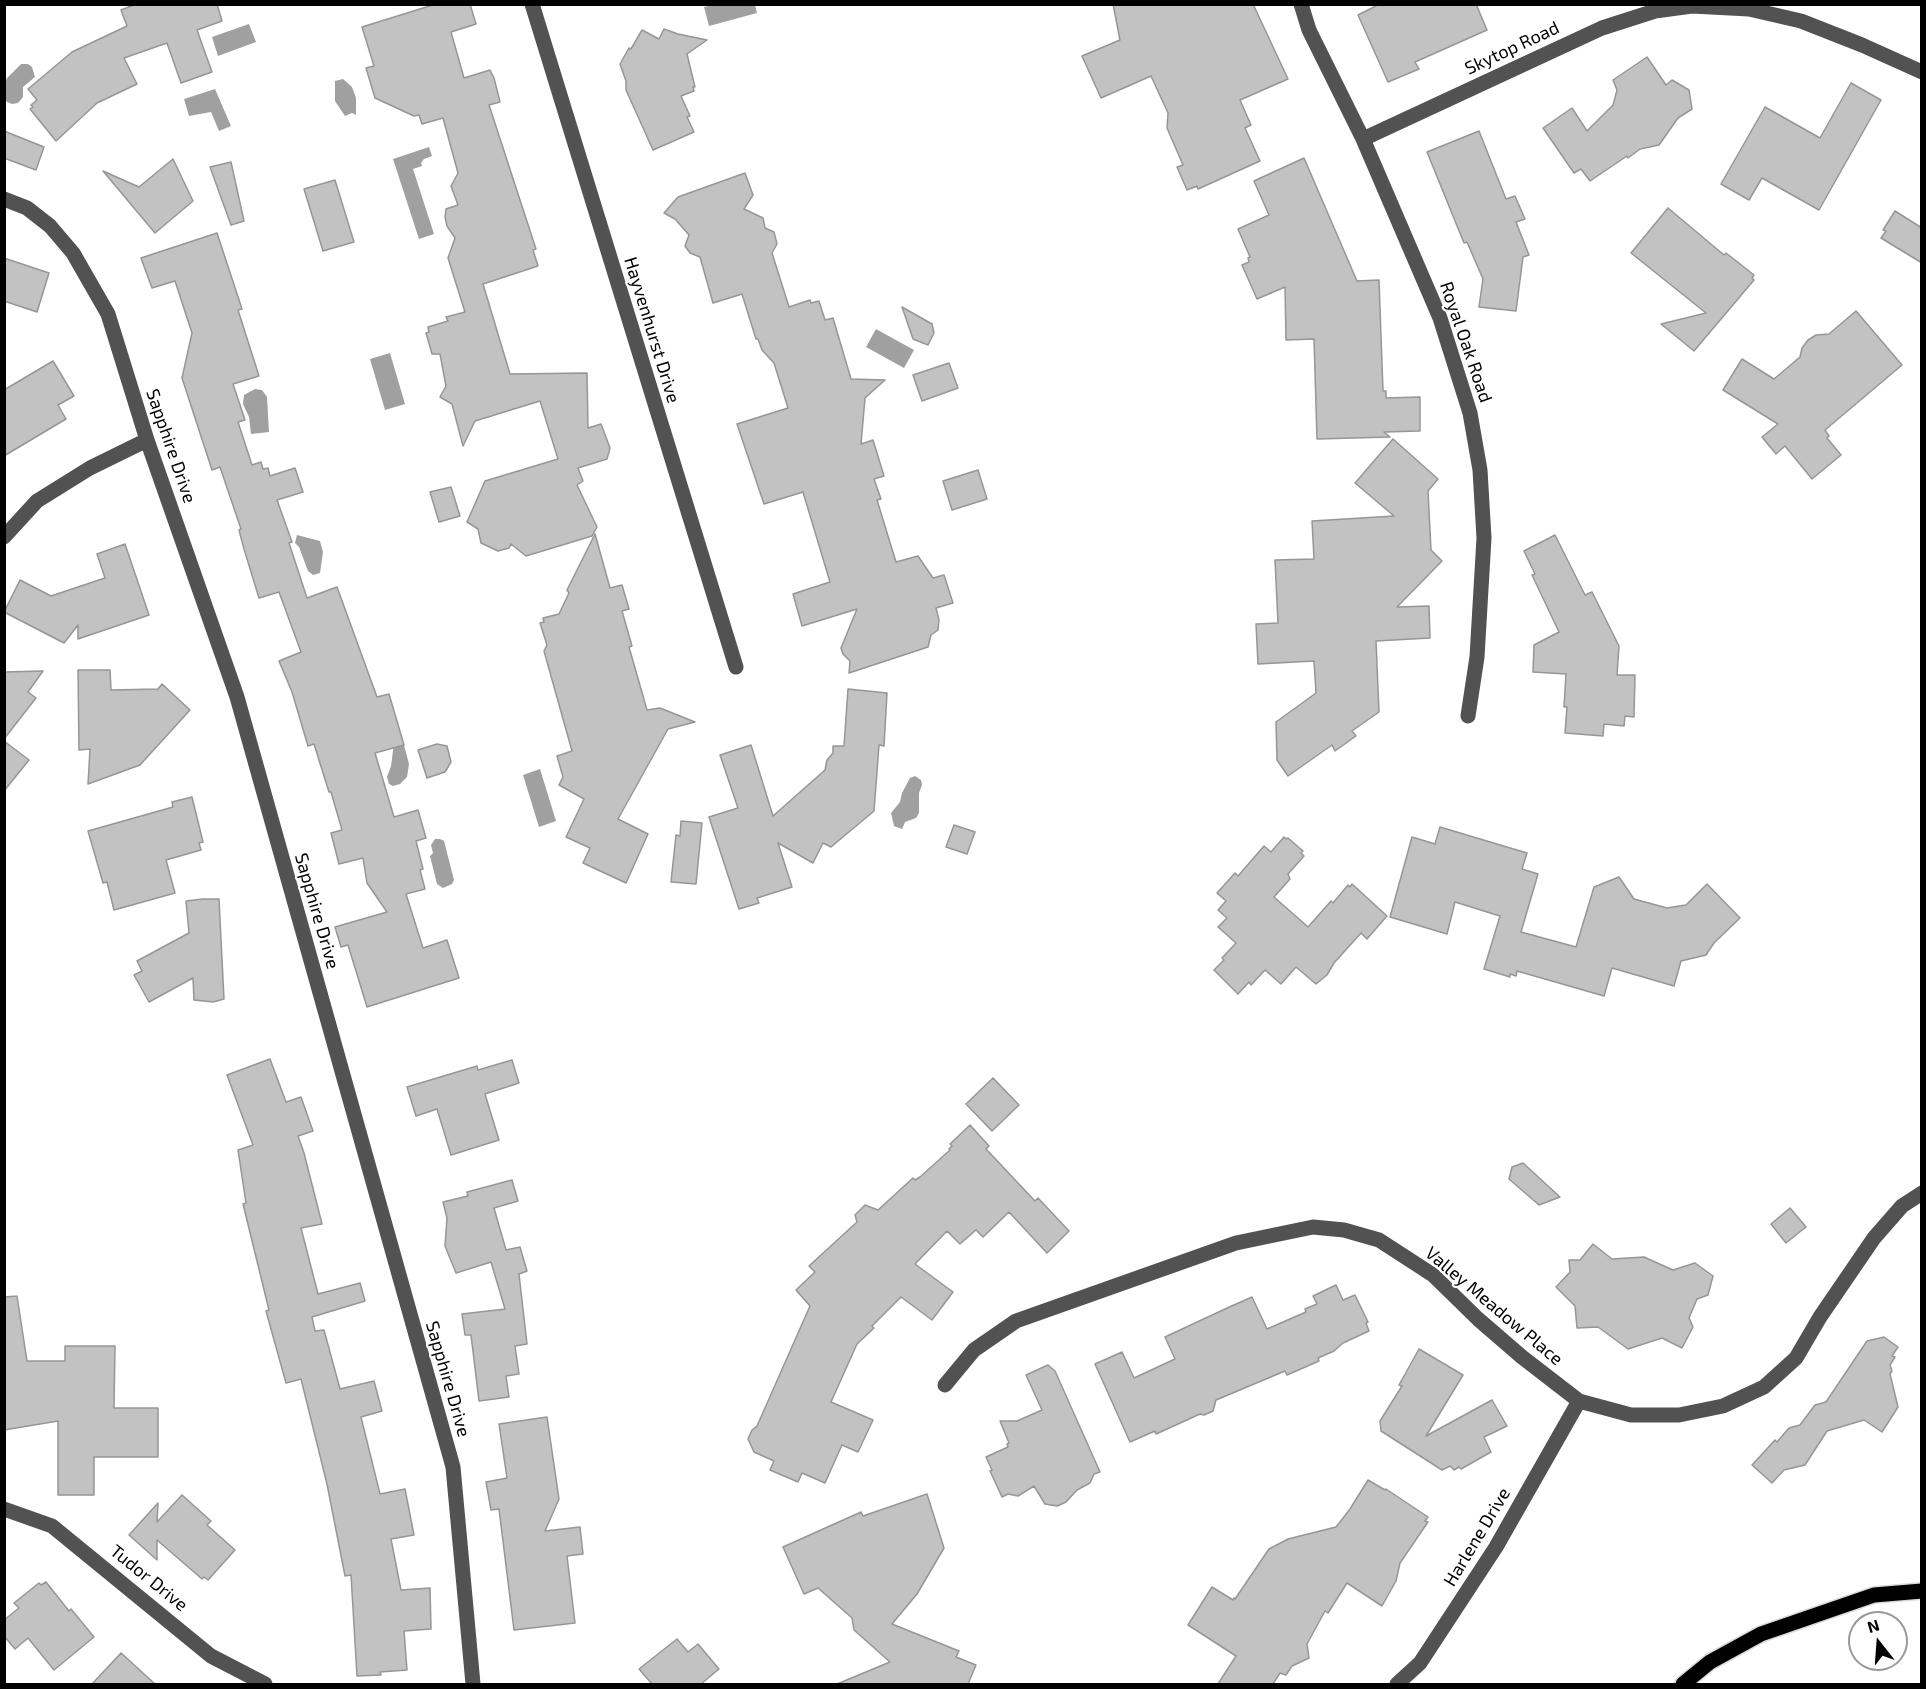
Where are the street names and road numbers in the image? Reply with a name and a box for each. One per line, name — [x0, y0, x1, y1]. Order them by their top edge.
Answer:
street label: Skytop Road — [1461, 17, 1563, 79]
street label: Hayvenhurst Drive — [620, 254, 684, 406]
street label: Royal Oak Road — [1435, 279, 1497, 405]
street label: Sapphire Drive — [141, 386, 201, 506]
street label: Sapphire Drive — [290, 851, 344, 971]
street label: Valley Meadow Place — [1421, 1242, 1567, 1370]
street label: Sapphire Drive — [421, 1319, 475, 1439]
street label: Harlene Drive — [1439, 1484, 1515, 1590]
street label: Tudor Drive — [106, 1540, 192, 1616]

